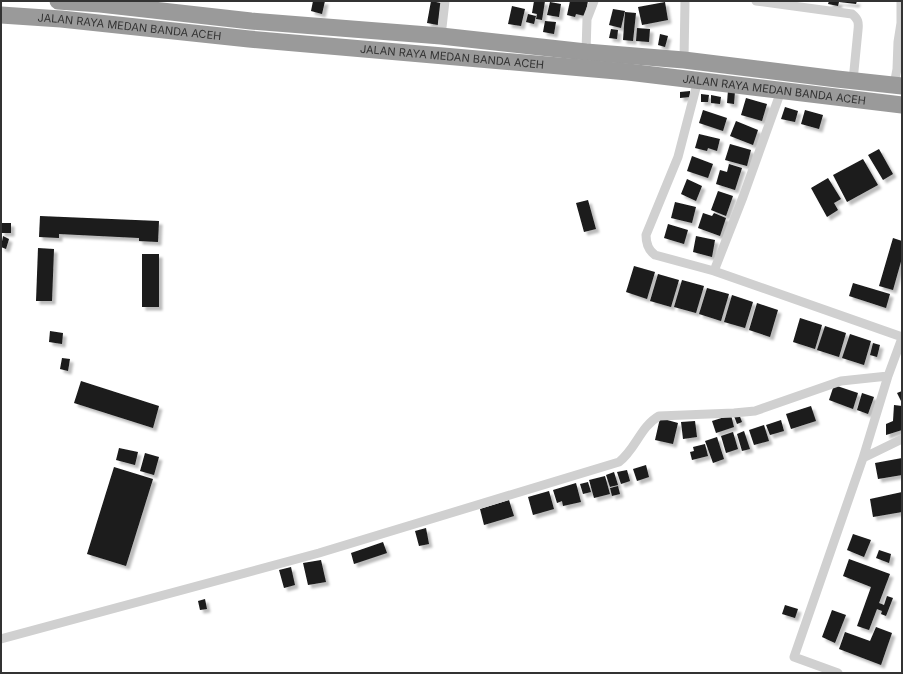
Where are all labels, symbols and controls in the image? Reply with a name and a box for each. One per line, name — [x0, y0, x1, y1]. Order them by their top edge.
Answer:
street label: JALAN RAYA MEDAN BANDA ACEH — [37, 10, 222, 43]
street label: JALAN RAYA MEDAN BANDA ACEH — [359, 42, 545, 72]
street label: JALAN RAYA MEDAN BANDA ACEH — [682, 72, 867, 108]

